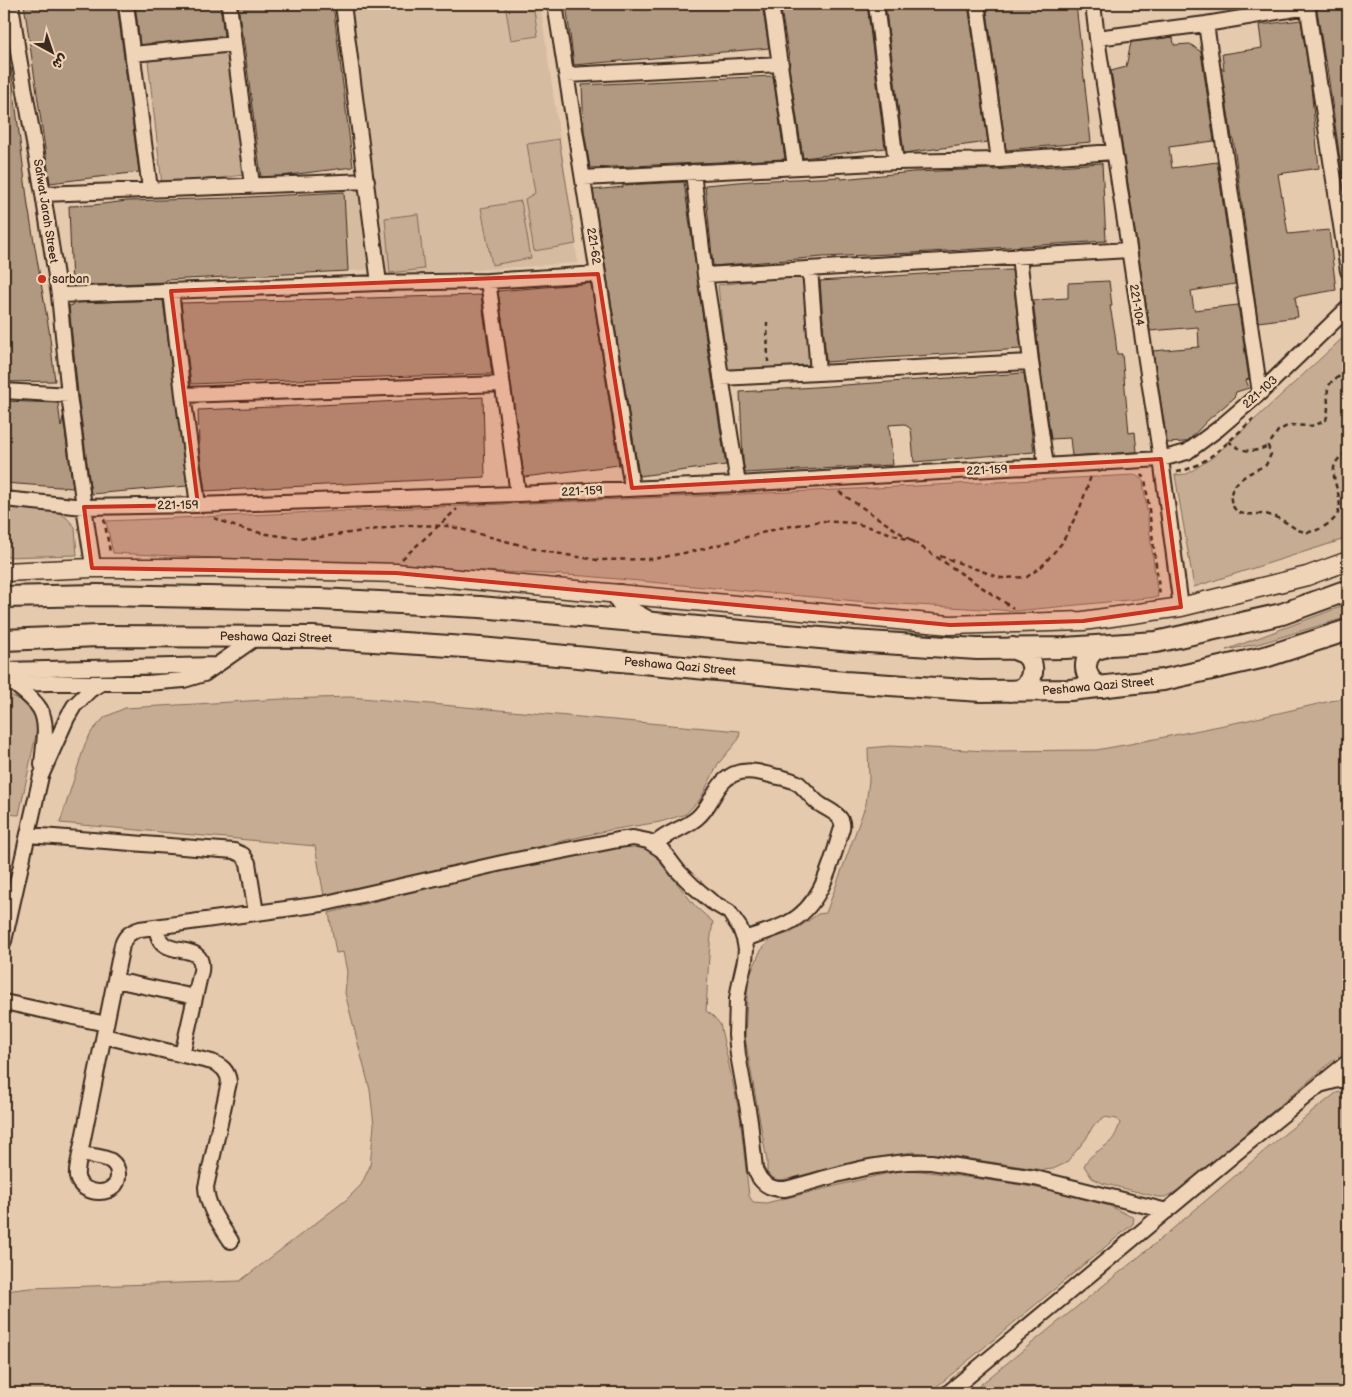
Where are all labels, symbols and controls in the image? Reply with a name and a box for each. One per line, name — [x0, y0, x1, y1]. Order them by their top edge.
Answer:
north arrow — [28, 28, 78, 78]
text: ش — [49, 50, 71, 73]
street label: Safwat Jarah Street — [30, 158, 61, 264]
street label: 221-62 — [583, 226, 604, 266]
place label: sarban — [52, 272, 90, 287]
marker: sarban — [36, 273, 48, 285]
street label: 221-104 — [1126, 283, 1147, 328]
street label: 221-103 — [1240, 373, 1281, 412]
street label: 221-159 — [966, 462, 1008, 479]
street label: 221-159 — [561, 483, 603, 500]
street label: 221-159 — [157, 498, 199, 513]
street label: Peshawa Qazi Street — [220, 629, 333, 646]
street label: Peshawa Qazi Street — [623, 654, 737, 679]
street label: Peshawa Qazi Street — [1042, 674, 1155, 699]

